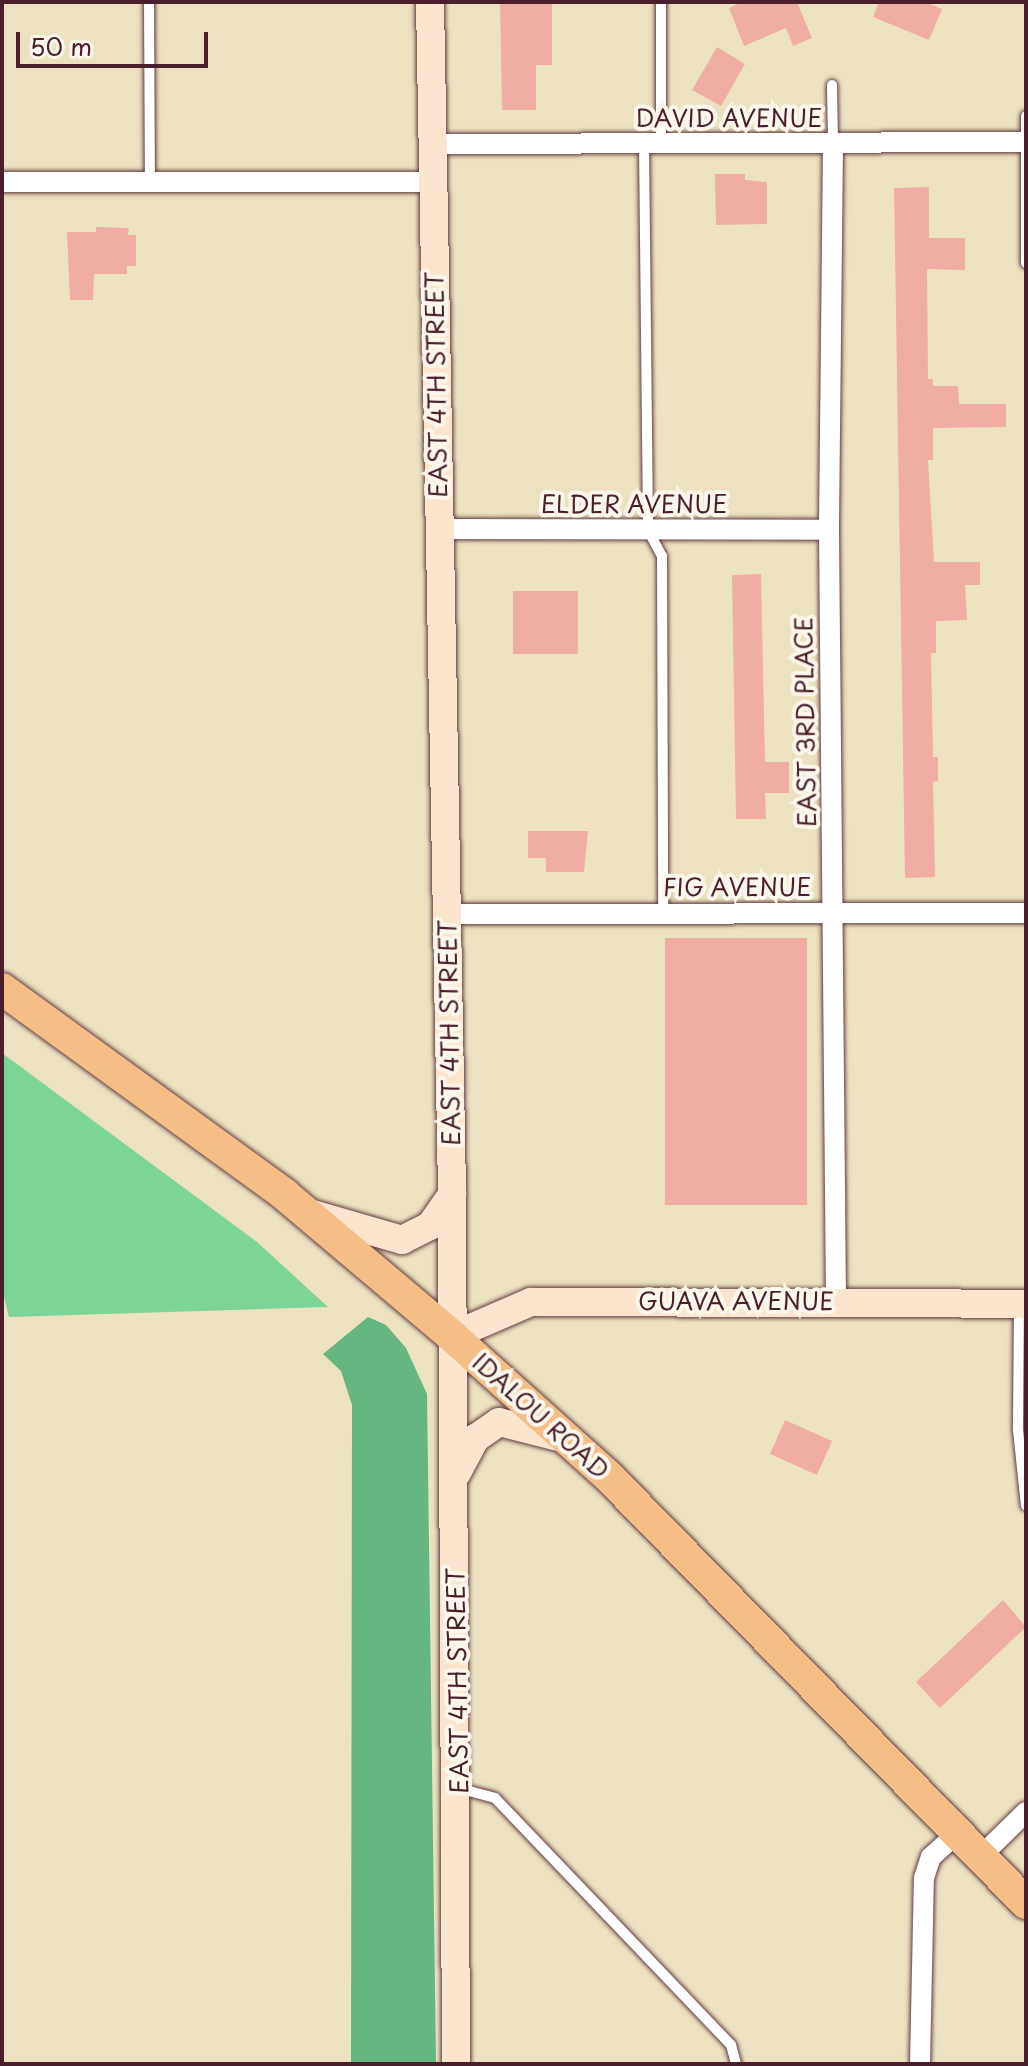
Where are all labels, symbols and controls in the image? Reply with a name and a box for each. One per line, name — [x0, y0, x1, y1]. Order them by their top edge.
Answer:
scale bar — [20, 16, 212, 66]
text: 50 m — [30, 28, 92, 64]
street label: DAVID AVENUE — [636, 104, 822, 132]
street label: EAST 4TH STREET — [420, 272, 452, 498]
street label: ELDER AVENUE — [540, 490, 728, 518]
street label: EAST 3RD PLACE — [789, 616, 821, 828]
street label: FIG AVENUE — [662, 873, 812, 901]
street label: EAST 4TH STREET — [433, 920, 465, 1146]
street label: GUAVA AVENUE — [638, 1287, 834, 1315]
street label: IDALOU ROAD — [466, 1347, 616, 1485]
street label: EAST 4TH STREET — [441, 1568, 473, 1794]

